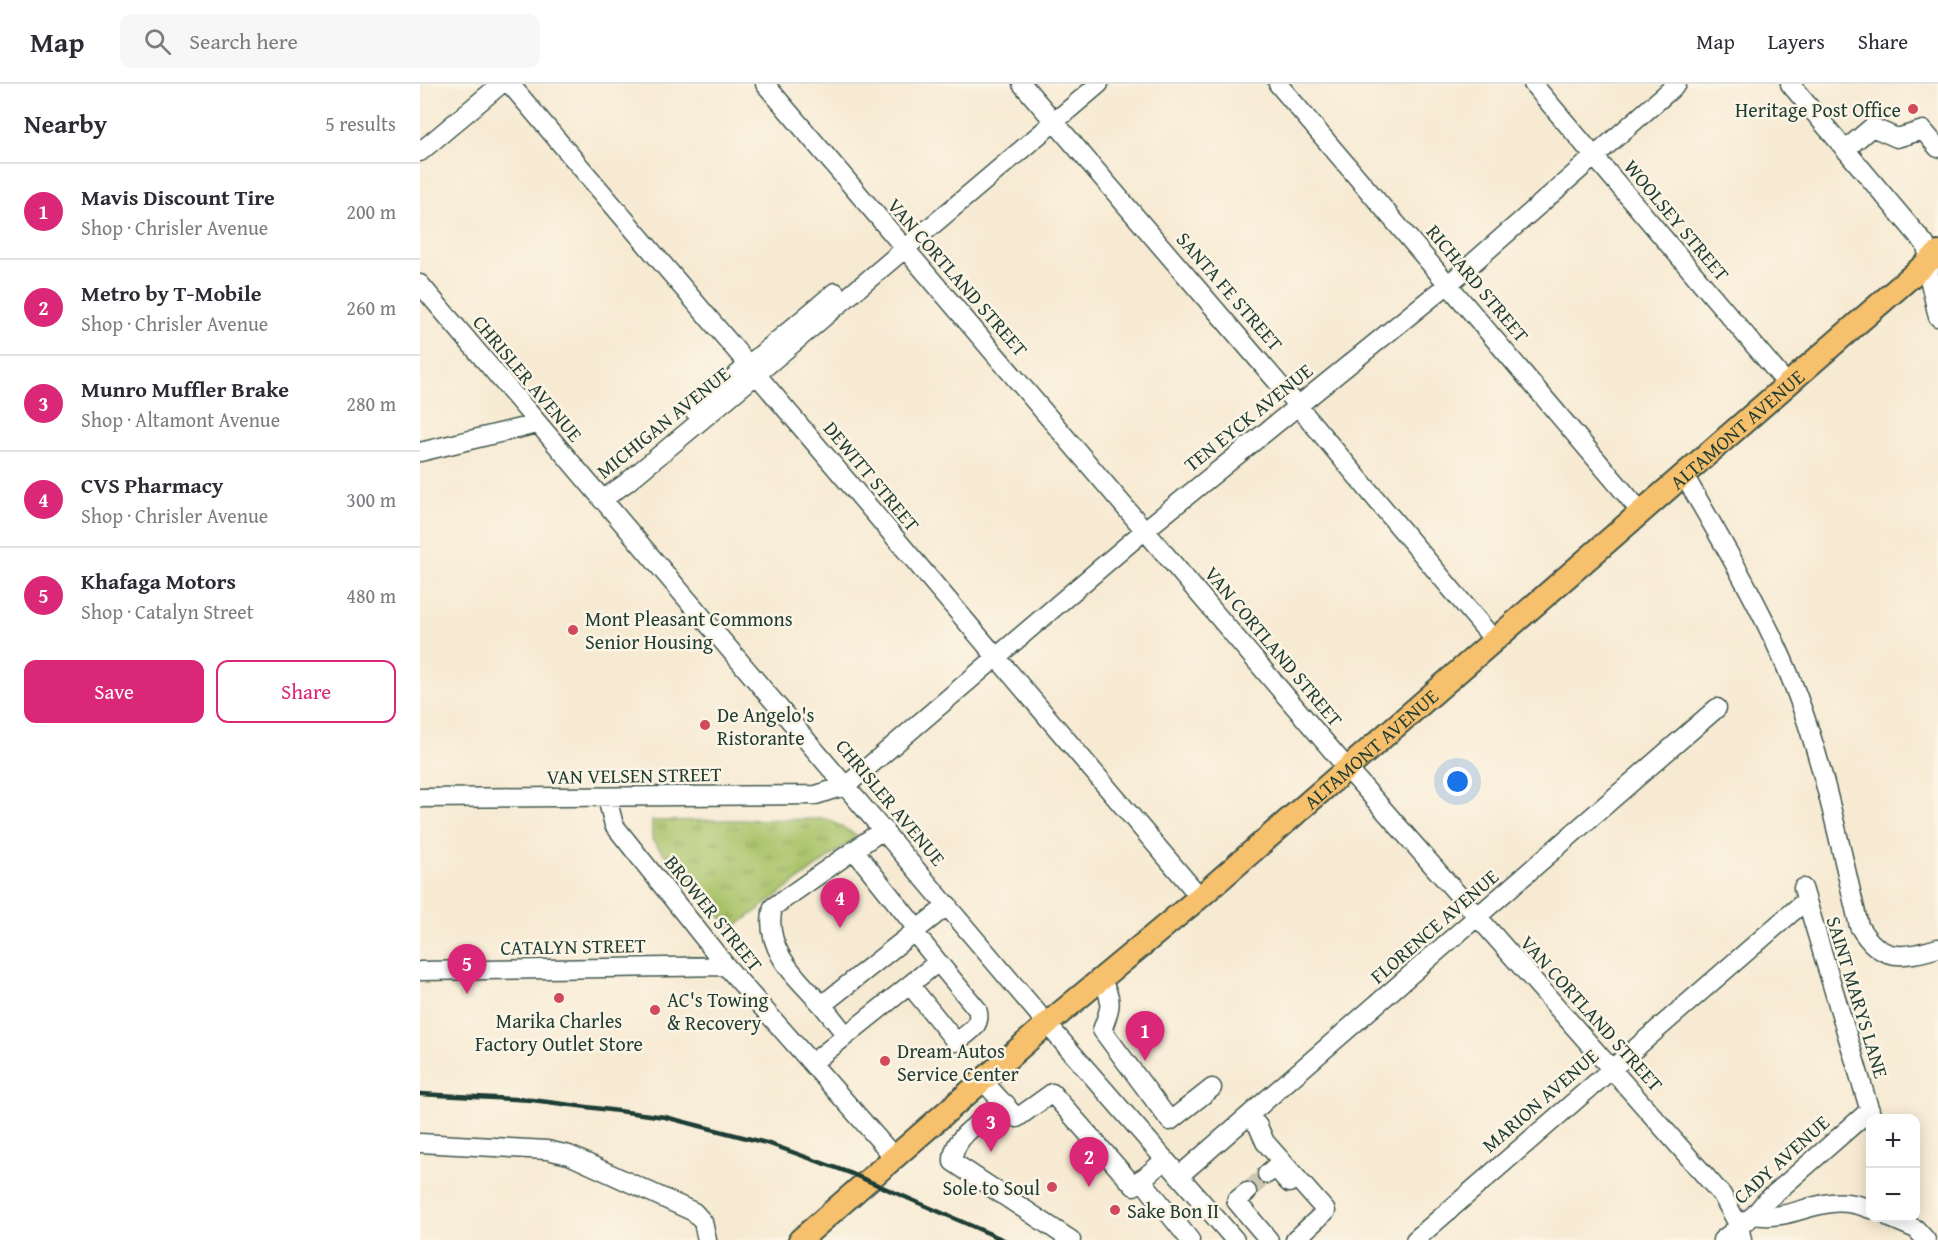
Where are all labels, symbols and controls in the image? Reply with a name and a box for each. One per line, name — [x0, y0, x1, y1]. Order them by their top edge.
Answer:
search box — [120, 14, 540, 68]
text: Map — [30, 21, 84, 62]
icon: search — [141, 25, 174, 58]
text: Search here — [189, 25, 298, 57]
text: Map — [1696, 26, 1735, 57]
text: Layers — [1768, 26, 1825, 57]
text: Share — [1858, 26, 1908, 57]
place label: Heritage Post Office — [1735, 95, 1901, 124]
marker: Heritage Post Office — [1906, 102, 1920, 116]
text: Nearby — [24, 104, 107, 143]
text: 5 results — [325, 109, 396, 138]
street label: WOOLSEY STREET — [1617, 153, 1737, 287]
text: Mavis Discount Tire — [81, 181, 275, 213]
street label: VAN CORTLAND STREET — [881, 191, 1035, 363]
text: 1 — [38, 197, 49, 226]
text: 200 m — [346, 197, 396, 226]
text: Shop · Chrisler Avenue — [81, 213, 268, 242]
street label: RICHARD STREET — [1420, 218, 1536, 348]
street label: SANTA FE STREET — [1170, 225, 1290, 357]
text: Metro by T-Mobile — [81, 277, 262, 309]
text: 2 — [38, 293, 49, 322]
text: 260 m — [346, 293, 396, 322]
street label: CHRISLER AVENUE — [466, 308, 590, 448]
text: Shop · Chrisler Avenue — [81, 309, 268, 338]
street label: TEN EYCK AVENUE — [1177, 356, 1319, 478]
street label: MICHIGAN AVENUE — [590, 359, 736, 485]
street label: ALTAMONT AVENUE — [1663, 362, 1810, 496]
text: Munro Muffler Brake — [81, 373, 289, 405]
text: 3 — [38, 389, 49, 418]
text: 280 m — [346, 389, 396, 418]
text: Shop · Altamont Avenue — [81, 405, 280, 434]
street label: DEWITT STREET — [817, 415, 927, 537]
text: CVS Pharmacy — [81, 469, 223, 501]
text: 4 — [38, 485, 49, 514]
text: 300 m — [346, 485, 396, 514]
text: Shop · Chrisler Avenue — [81, 501, 268, 530]
street label: VAN CORTLAND STREET — [1198, 559, 1350, 733]
text: Khafaga Motors — [81, 565, 236, 597]
text: 5 — [38, 581, 49, 610]
text: 480 m — [346, 581, 396, 610]
text: Shop · Catalyn Street — [81, 597, 254, 626]
place label: Mont Pleasant Commons Senior Housing — [585, 604, 793, 656]
marker: Mont Pleasant Commons Senior Housing — [566, 623, 580, 637]
button: Save — [24, 660, 204, 723]
button: Share — [216, 660, 396, 723]
street label: ALTAMONT AVENUE — [1297, 681, 1444, 815]
place label: De Angelo's Ristorante — [717, 700, 815, 752]
marker: De Angelo's Ristorante — [698, 718, 712, 732]
street label: CHRISLER AVENUE — [829, 732, 953, 872]
street label: VAN VELSEN STREET — [546, 759, 722, 791]
your location — [1443, 767, 1472, 796]
street label: BROWER STREET — [658, 849, 770, 977]
street label: FLORENCE AVENUE — [1363, 862, 1505, 990]
pin: 4 — [820, 878, 860, 928]
street label: SAINT MARYS LANE — [1820, 913, 1896, 1081]
street label: VAN CORTLAND STREET — [1514, 928, 1670, 1098]
street label: CATALYN STREET — [500, 930, 646, 962]
pin: 5 — [448, 944, 486, 994]
place label: AC's Towing & Recovery — [667, 985, 769, 1037]
marker: Marika Charles Factory Outlet Store — [552, 991, 566, 1005]
marker: AC's Towing & Recovery — [648, 1003, 662, 1017]
place label: Marika Charles Factory Outlet Store — [475, 1006, 643, 1058]
pin: 1 — [1126, 1012, 1164, 1061]
place label: Dream Autos Service Center — [897, 1036, 1019, 1088]
street label: MARION AVENUE — [1475, 1041, 1605, 1159]
marker: Dream Autos Service Center — [878, 1054, 892, 1068]
pin: 3 — [972, 1102, 1010, 1152]
street label: CADY AVENUE — [1726, 1108, 1836, 1210]
map controls — [1866, 1114, 1920, 1222]
button: + — [1866, 1114, 1920, 1168]
pin: 2 — [1070, 1138, 1108, 1187]
button: − — [1866, 1168, 1920, 1222]
place label: Sole to Soul — [943, 1173, 1040, 1202]
marker: Sole to Soul — [1045, 1180, 1059, 1194]
place label: Sake Bon II — [1127, 1196, 1219, 1225]
marker: Sake Bon II — [1108, 1203, 1122, 1217]

